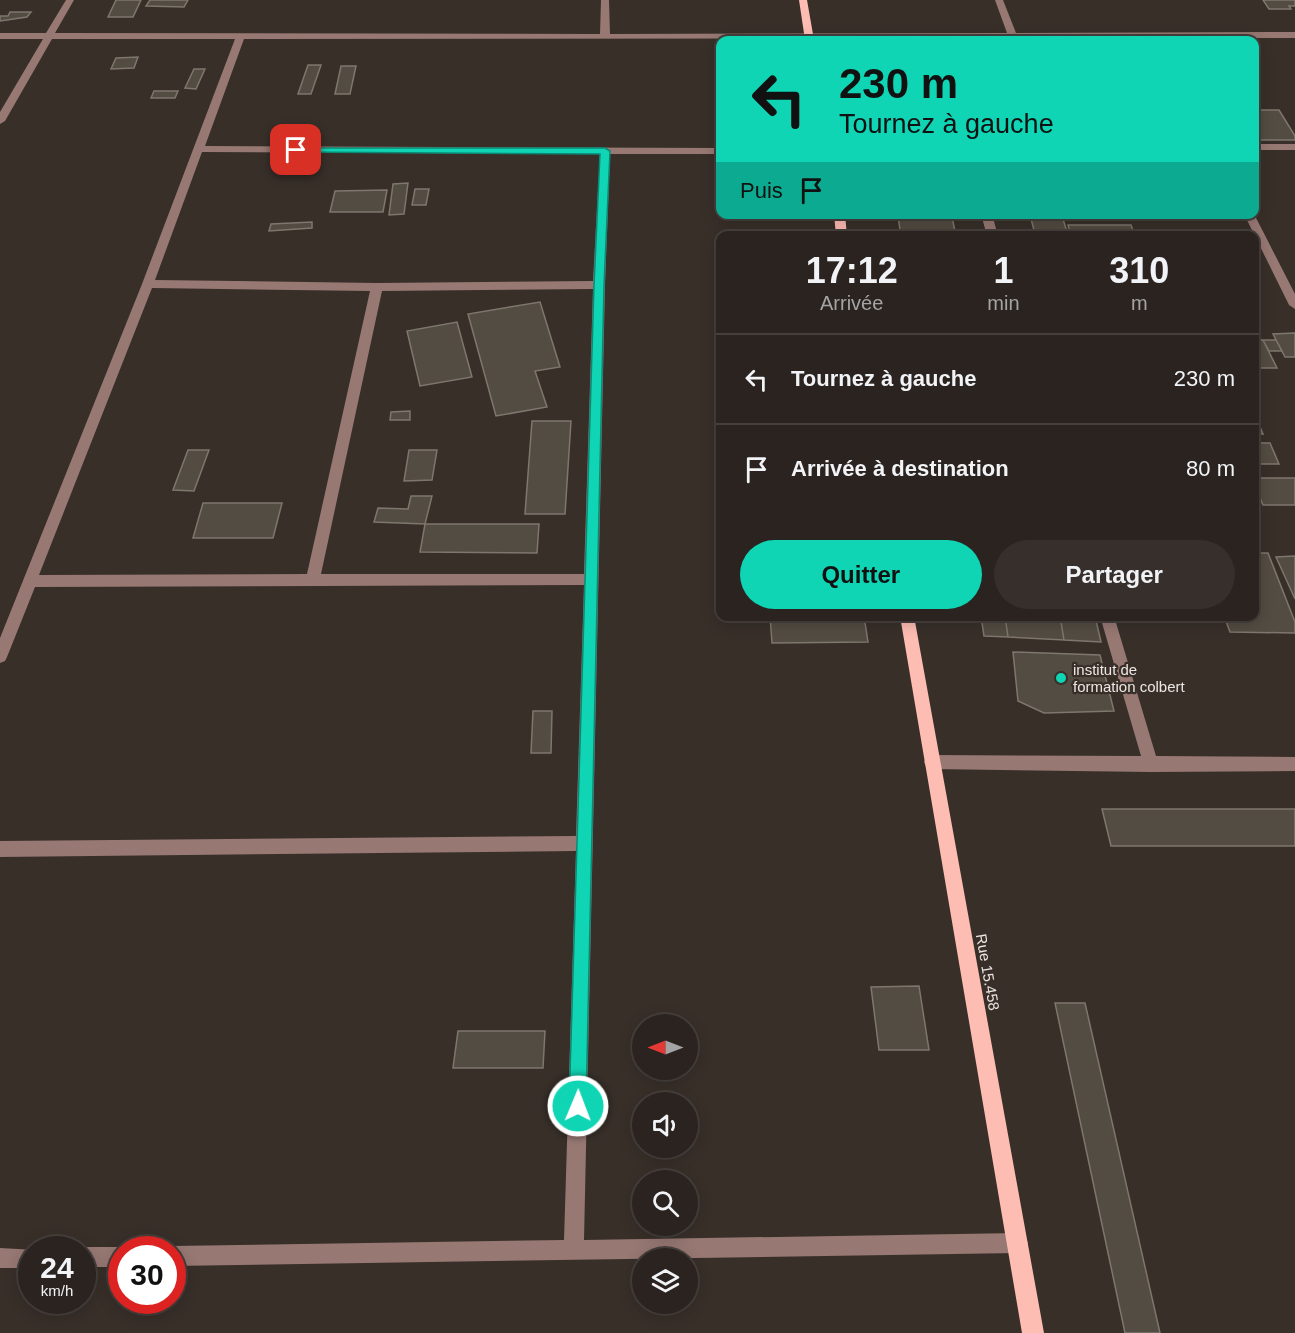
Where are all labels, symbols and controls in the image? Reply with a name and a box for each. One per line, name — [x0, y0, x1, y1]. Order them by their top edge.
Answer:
icon: left — [740, 60, 818, 138]
text: 230 m — [839, 60, 958, 107]
text: Tournez à gauche — [839, 109, 1054, 139]
pin — [270, 124, 321, 175]
icon: arrive — [279, 133, 312, 166]
icon: arrive — [795, 174, 828, 207]
text: Puis — [740, 178, 783, 203]
text: 17:12 — [806, 250, 898, 291]
text: 1 — [993, 250, 1013, 291]
text: 310 — [1109, 250, 1169, 291]
text: Arrivée — [820, 292, 883, 314]
text: min — [987, 292, 1020, 314]
text: m — [1131, 292, 1148, 314]
icon: left — [740, 363, 773, 396]
text: Tournez à gauche — [791, 366, 976, 391]
text: 230 m — [1174, 366, 1235, 391]
icon: arrive — [740, 453, 773, 486]
text: Arrivée à destination — [791, 456, 1009, 481]
text: 80 m — [1186, 456, 1235, 481]
button: Quitter — [740, 540, 982, 609]
button: Partager — [994, 540, 1235, 609]
place label: institut de formation colbert — [1073, 661, 1186, 695]
marker: institut de formation colbert — [1054, 671, 1068, 685]
street label: Rue 15.458 — [973, 932, 1003, 1012]
north arrow — [632, 1014, 698, 1080]
map controls — [632, 1014, 698, 1314]
position arrow — [546, 1074, 610, 1138]
button: sound — [632, 1092, 698, 1158]
button: search — [632, 1170, 698, 1236]
speed limit sign: 30 — [108, 1236, 186, 1314]
button: layers — [632, 1248, 698, 1314]
text: 24 — [40, 1251, 74, 1284]
text: km/h — [41, 1282, 73, 1299]

